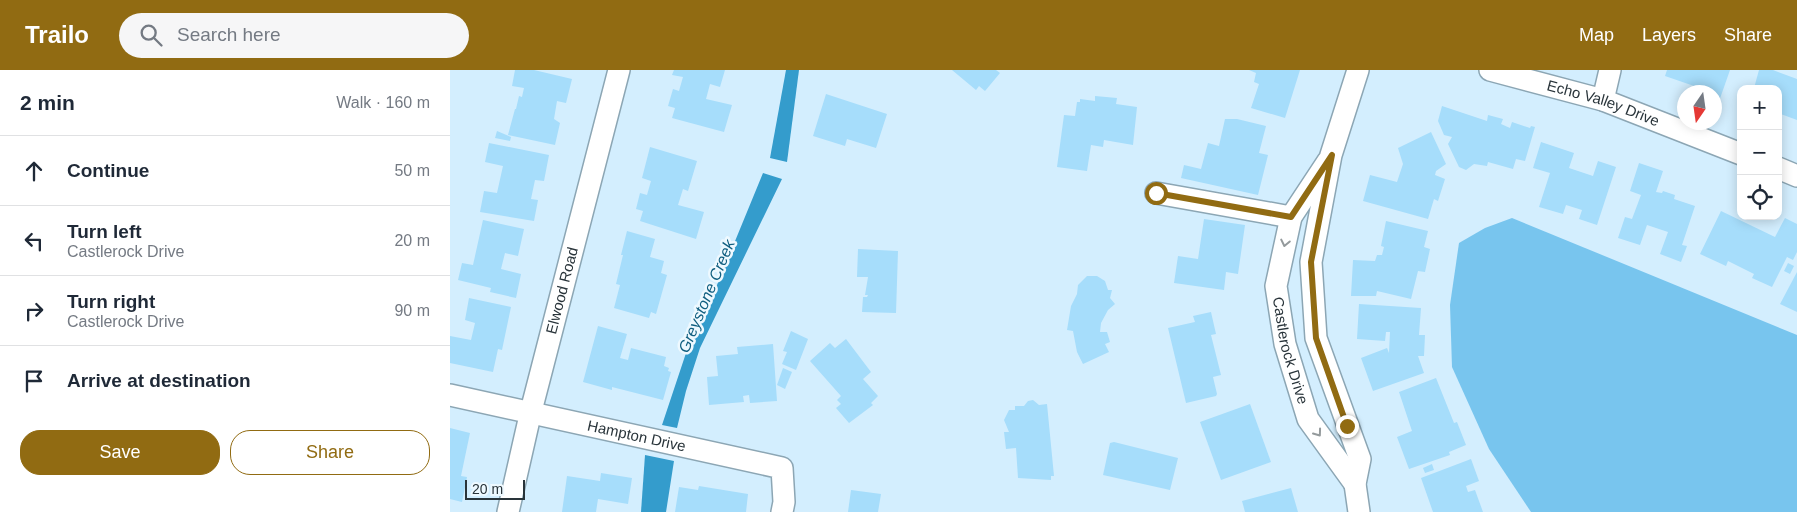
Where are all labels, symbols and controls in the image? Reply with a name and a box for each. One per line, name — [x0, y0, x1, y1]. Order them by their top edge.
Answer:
search box — [119, 13, 469, 58]
text: Trailo — [25, 21, 89, 48]
icon: search — [137, 21, 165, 49]
text: Search here — [177, 24, 281, 45]
text: Map — [1579, 25, 1614, 45]
text: Layers — [1642, 25, 1696, 45]
text: Share — [1724, 25, 1772, 45]
street label: Echo Valley Drive — [1545, 77, 1662, 129]
north arrow — [1677, 85, 1722, 130]
map controls — [1737, 85, 1782, 220]
button: + — [1737, 85, 1782, 130]
text: 2 min — [20, 91, 75, 114]
text: Walk · 160 m — [336, 94, 430, 111]
button: − — [1737, 130, 1782, 175]
icon: ahead — [20, 157, 48, 185]
text: Continue — [67, 160, 149, 181]
text: 50 m — [394, 162, 430, 179]
button: locate — [1737, 175, 1782, 220]
route start — [1145, 182, 1168, 205]
text: Turn left — [67, 221, 142, 242]
icon: left — [20, 227, 48, 255]
text: 20 m — [394, 232, 430, 249]
water label: Greystone Creek — [675, 236, 738, 355]
one-way arrow — [1281, 239, 1291, 248]
text: Castlerock Drive — [67, 243, 184, 260]
street label: Elwood Road — [542, 245, 581, 336]
text: Turn right — [67, 291, 155, 312]
street label: Castlerock Drive — [1270, 296, 1312, 406]
icon: right — [20, 297, 48, 325]
text: 90 m — [394, 302, 430, 319]
text: Castlerock Drive — [67, 313, 184, 330]
icon: arrive — [20, 367, 48, 395]
text: Arrive at destination — [67, 370, 251, 391]
route end — [1336, 415, 1359, 438]
street label: Hampton Drive — [586, 416, 687, 455]
one-way arrow — [1312, 427, 1321, 437]
button: Save — [20, 430, 220, 475]
button: Share — [230, 430, 430, 475]
scale bar — [465, 477, 525, 500]
text: 20 m — [472, 481, 503, 497]

